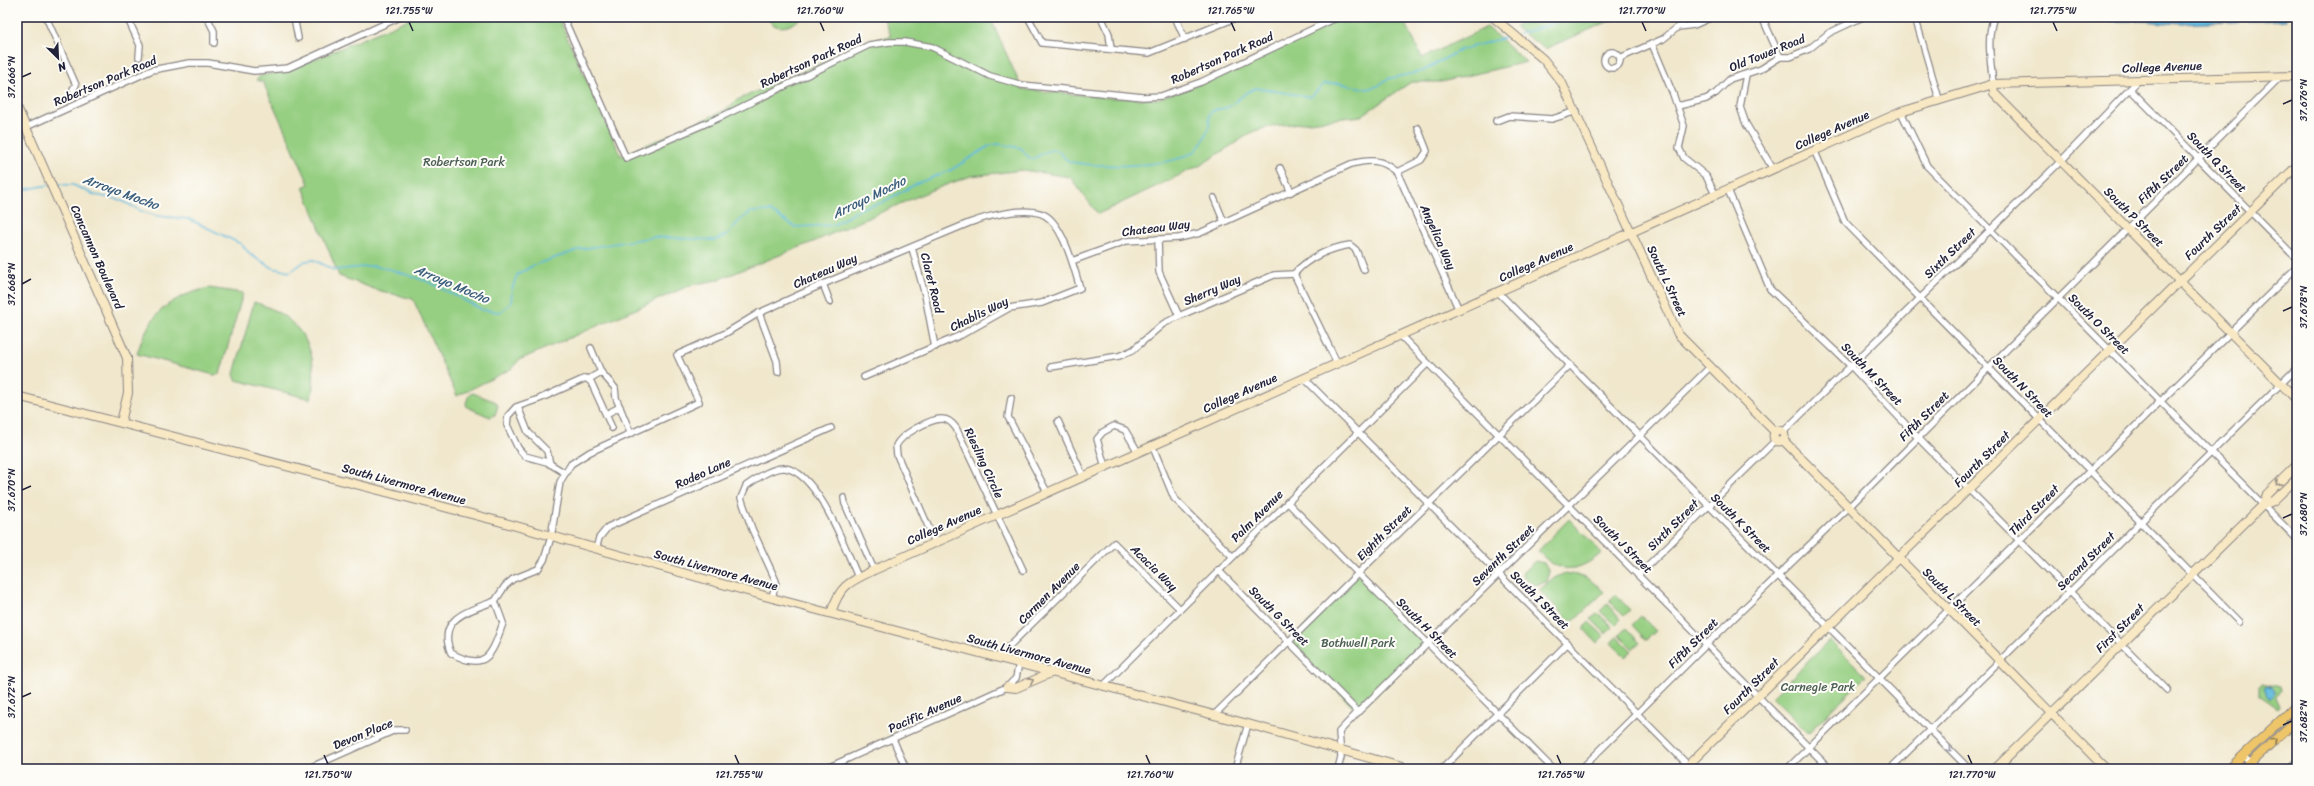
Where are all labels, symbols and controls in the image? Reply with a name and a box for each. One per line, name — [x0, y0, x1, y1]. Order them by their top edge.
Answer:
text: 121.755°W — [385, 2, 433, 20]
text: 121.760°W — [796, 2, 844, 20]
text: 121.765°W — [1208, 2, 1255, 20]
text: 121.770°W — [1618, 2, 1666, 20]
text: 121.775°W — [2030, 2, 2077, 20]
street label: Robertson Park Road — [1167, 25, 1278, 90]
street label: Robertson Park Road — [756, 27, 866, 94]
street label: Old Tower Road — [1726, 27, 1809, 78]
north arrow — [38, 38, 78, 78]
street label: Robertson Park Road — [50, 49, 161, 113]
street label: College Avenue — [2122, 55, 2202, 79]
text: 37.666°N — [3, 56, 21, 98]
text: N — [54, 56, 70, 77]
text: 37.676°N — [2295, 79, 2313, 121]
street label: College Avenue — [1791, 104, 1873, 156]
street label: South Q Street — [2182, 126, 2252, 198]
street label: Fifth Street — [2132, 149, 2194, 209]
park label: Robertson Park — [423, 151, 505, 173]
water label: Arroyo Mocho — [79, 167, 164, 217]
water label: Arroyo Mocho — [827, 169, 911, 225]
street label: South P Street — [2098, 181, 2170, 253]
street label: Fourth Street — [2179, 198, 2248, 265]
street label: Angelica Way — [1413, 200, 1463, 274]
street label: Concannon Boulevard — [64, 201, 130, 314]
street label: Chateau Way — [1121, 213, 1192, 243]
street label: Sixth Street — [1918, 221, 1982, 284]
street label: College Avenue — [1495, 236, 1577, 288]
street label: South L Street — [1641, 241, 1693, 321]
street label: Chateau Way — [789, 247, 861, 295]
street label: Claret Road — [914, 250, 951, 317]
water label: Arroyo Mocho — [410, 258, 494, 311]
text: 37.668°N — [3, 263, 21, 305]
street label: Sherry Way — [1180, 268, 1245, 312]
text: 37.678°N — [2295, 286, 2313, 328]
street label: South O Street — [2063, 288, 2135, 360]
street label: Chablis Way — [946, 290, 1013, 338]
street label: South M Street — [1836, 337, 1908, 411]
street label: South N Street — [1987, 351, 2059, 423]
street label: College Avenue — [1199, 367, 1281, 419]
street label: Fifth Street — [1893, 385, 1955, 447]
street label: Riesling Circle — [958, 424, 1010, 502]
street label: Fourth Street — [1948, 424, 2017, 493]
street label: Rodeo Lane — [672, 451, 734, 495]
street label: South Livermore Avenue — [339, 457, 469, 511]
text: 37.670°N — [3, 468, 21, 512]
street label: Third Street — [2003, 478, 2066, 541]
one-way arrow — [2275, 479, 2283, 486]
street label: Palm Avenue — [1225, 484, 1289, 548]
street label: South K Street — [1705, 487, 1777, 559]
text: 37.680°N — [2295, 492, 2313, 536]
street label: Sixth Street — [1642, 493, 1705, 556]
street label: College Avenue — [903, 499, 985, 551]
street label: Eighth Street — [1351, 500, 1417, 566]
street label: South J Street — [1588, 509, 1658, 579]
street label: Seventh Street — [1466, 519, 1540, 591]
street label: Second Street — [2051, 525, 2122, 596]
street label: Acacia Way — [1124, 538, 1184, 598]
street label: South Livermore Avenue — [651, 543, 781, 597]
street label: Carmen Avenue — [1012, 556, 1086, 630]
street label: South L Street — [1917, 562, 1987, 632]
street label: South I Street — [1505, 565, 1575, 635]
street label: South G Street — [1243, 580, 1315, 652]
street label: South H Street — [1391, 592, 1463, 664]
street label: First Street — [2090, 597, 2151, 658]
street label: Fifth Street — [1662, 612, 1724, 674]
street label: South Livermore Avenue — [964, 627, 1094, 681]
park label: Bothwell Park — [1321, 632, 1396, 654]
street label: Fourth Street — [1717, 651, 1786, 720]
text: 37.672°N — [3, 676, 21, 718]
park label: Carnegie Park — [1781, 676, 1856, 698]
one-way arrow — [1026, 678, 1034, 686]
street label: Pacific Avenue — [884, 687, 966, 739]
text: 37.682°N — [2295, 699, 2313, 742]
street label: Devon Place — [330, 712, 396, 756]
one-way arrow — [2269, 738, 2277, 746]
one-way arrow — [1944, 744, 1952, 752]
text: 121.750°W — [304, 766, 352, 784]
text: 121.755°W — [715, 766, 763, 784]
text: 121.760°W — [1126, 766, 1174, 784]
text: 121.765°W — [1538, 766, 1585, 784]
text: 121.770°W — [1948, 766, 1996, 784]

